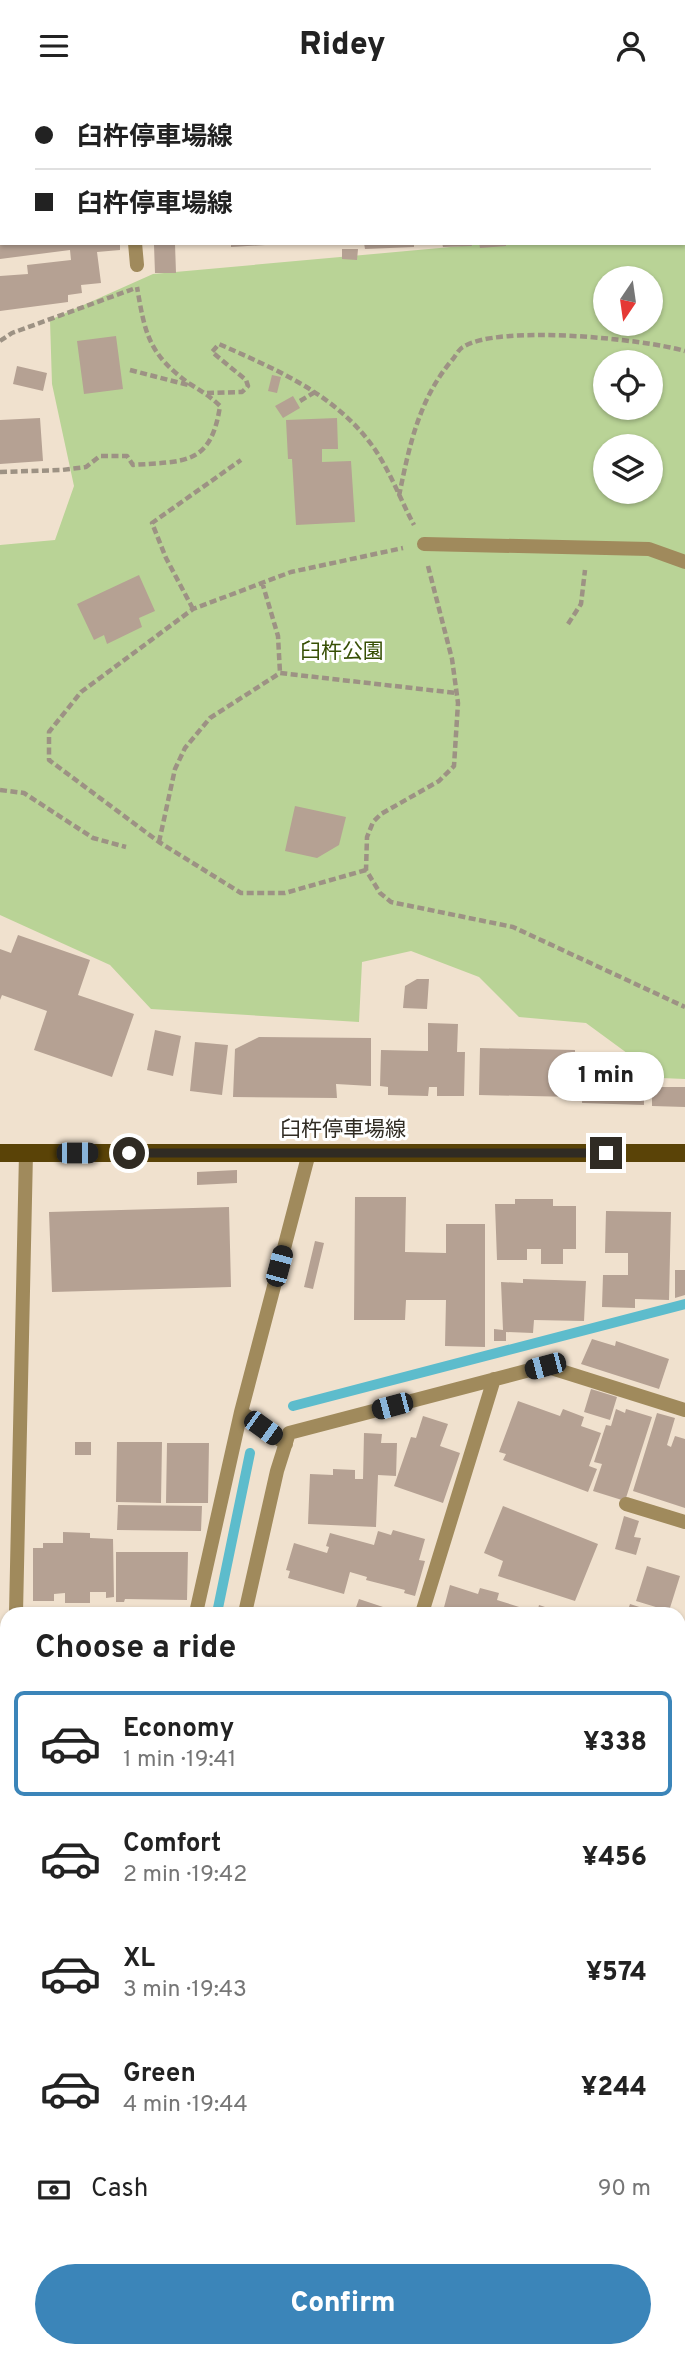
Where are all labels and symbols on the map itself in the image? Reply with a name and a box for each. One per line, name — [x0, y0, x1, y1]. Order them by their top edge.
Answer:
north arrow — [593, 266, 663, 336]
park label: 臼杵公園 — [300, 639, 384, 666]
callout: 1 min — [548, 1051, 664, 1101]
street label: 臼杵停車場線 — [280, 1117, 406, 1144]
route start — [113, 1137, 145, 1169]
route end — [590, 1137, 622, 1169]
car — [57, 1143, 99, 1164]
car — [264, 1243, 295, 1289]
car — [522, 1350, 569, 1382]
car — [369, 1390, 416, 1422]
car — [240, 1407, 287, 1449]

